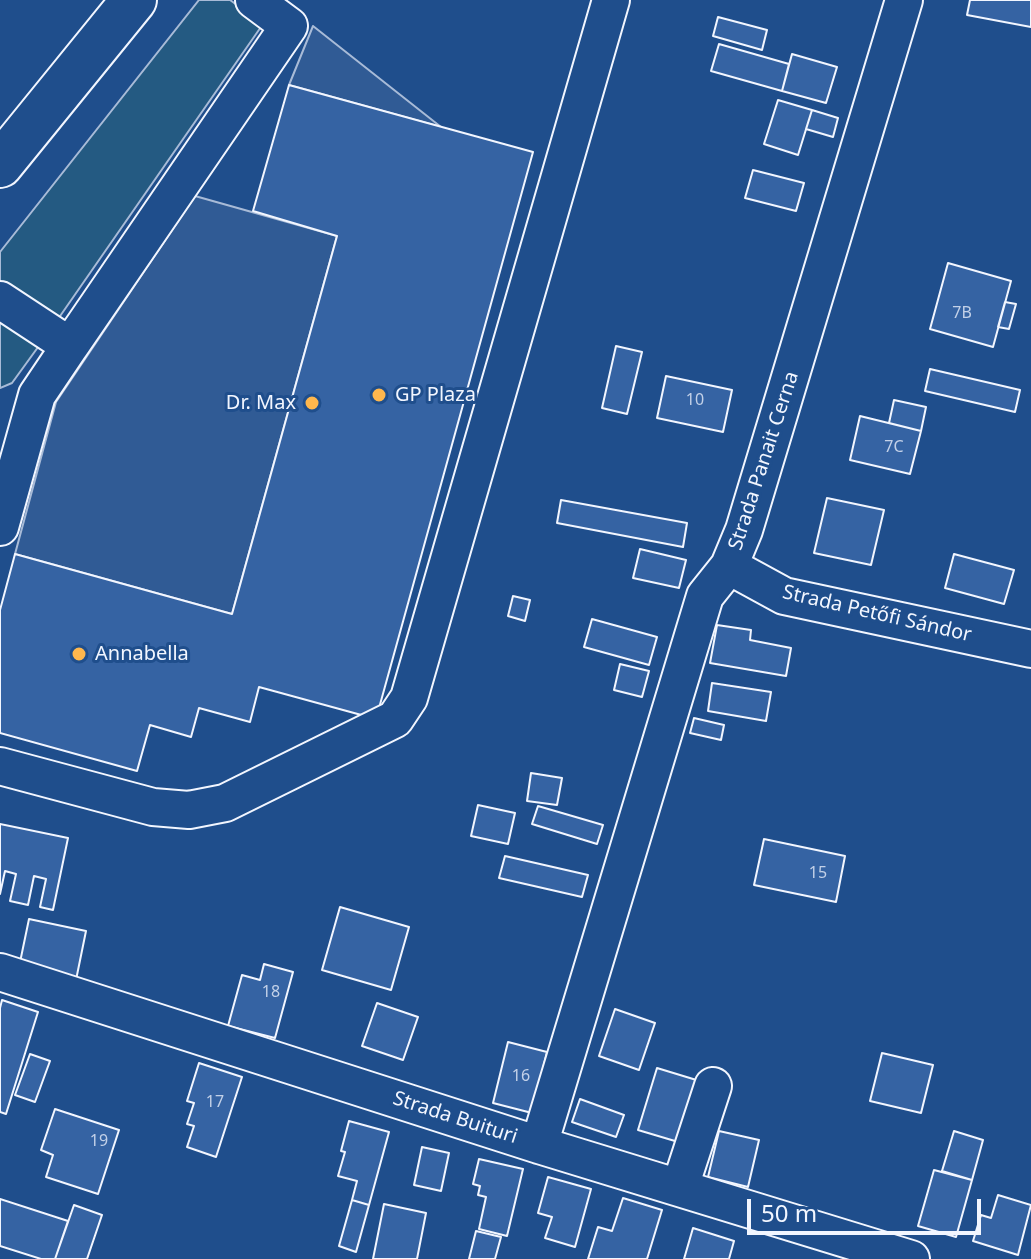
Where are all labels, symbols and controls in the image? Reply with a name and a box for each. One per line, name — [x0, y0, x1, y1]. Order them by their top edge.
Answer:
house number: 7B — [952, 303, 972, 323]
street label: Strada Panait Cerna — [724, 369, 804, 553]
place label: GP Plaza — [395, 383, 476, 407]
marker: GP Plaza — [370, 386, 388, 404]
house number: 10 — [686, 390, 704, 410]
place label: Dr. Max — [226, 391, 296, 415]
marker: Dr. Max — [303, 394, 321, 412]
house number: 7C — [884, 437, 904, 457]
street label: Strada Petőfi Sándor — [780, 581, 974, 647]
place label: Annabella — [95, 642, 189, 666]
marker: Annabella — [70, 645, 88, 663]
house number: 15 — [809, 863, 827, 883]
house number: 18 — [262, 982, 280, 1002]
house number: 16 — [512, 1066, 530, 1086]
street label: Strada Buituri — [390, 1087, 520, 1149]
house number: 17 — [206, 1092, 224, 1112]
house number: 19 — [90, 1131, 108, 1151]
scale bar — [751, 1183, 985, 1233]
text: 50 m — [761, 1196, 817, 1229]

